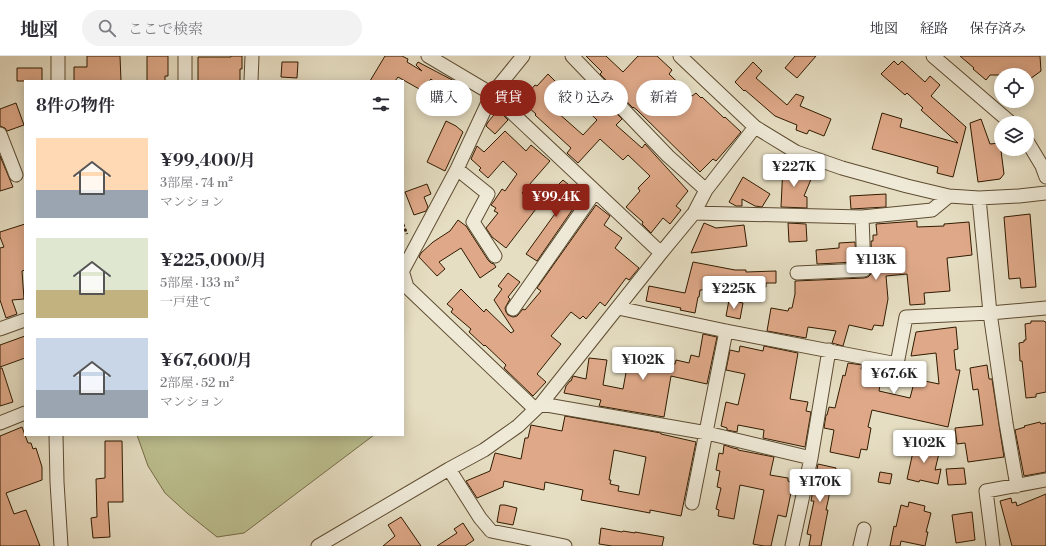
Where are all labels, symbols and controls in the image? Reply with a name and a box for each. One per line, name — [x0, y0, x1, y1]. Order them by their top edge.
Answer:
search box — [82, 10, 362, 46]
icon: search — [96, 17, 118, 39]
text: 地図 — [20, 18, 58, 42]
text: ここで検索 — [128, 20, 203, 39]
text: 地図 — [870, 20, 898, 38]
text: 経路 — [920, 20, 948, 38]
text: 保存済み — [970, 20, 1026, 38]
map controls — [994, 68, 1034, 156]
button: locate — [994, 68, 1034, 108]
chip: 購入 — [416, 80, 472, 116]
chip: 賃貸 — [480, 80, 536, 116]
chip: 絞り込み — [544, 80, 628, 116]
chip: 新着 — [636, 80, 692, 116]
icon: filters — [370, 93, 392, 115]
text: 8件の物件 — [36, 95, 115, 117]
button: layers — [994, 116, 1034, 156]
text: ¥99,400/月 — [160, 150, 256, 172]
icon: home — [68, 154, 116, 202]
pin: ¥227K — [766, 154, 822, 188]
text: ¥227K — [772, 159, 816, 175]
text: 3部屋 · 74 m² — [160, 175, 233, 191]
pin: ¥99.4K — [523, 184, 589, 218]
text: ¥99.4K — [531, 189, 581, 205]
text: マンション — [160, 194, 224, 210]
pin: ¥113K — [848, 247, 904, 281]
text: ¥225,000/月 — [160, 250, 267, 272]
text: ¥113K — [855, 252, 897, 268]
icon: home — [68, 254, 116, 302]
text: 5部屋 · 133 m² — [160, 275, 239, 291]
pin: ¥225K — [706, 276, 762, 310]
text: ¥225K — [712, 281, 756, 297]
text: 一戸建て — [160, 294, 212, 310]
pin: ¥102K — [615, 347, 671, 381]
text: ¥67,600/月 — [160, 350, 253, 372]
text: ¥102K — [621, 352, 665, 368]
icon: home — [68, 354, 116, 402]
pin: ¥67.6K — [861, 361, 927, 395]
text: ¥67.6K — [871, 366, 917, 382]
text: 2部屋 · 52 m² — [160, 375, 234, 391]
text: マンション — [160, 394, 224, 410]
pin: ¥102K — [896, 430, 952, 464]
text: ¥102K — [902, 435, 946, 451]
pin: ¥170K — [792, 469, 848, 503]
text: ¥170K — [799, 474, 841, 490]

